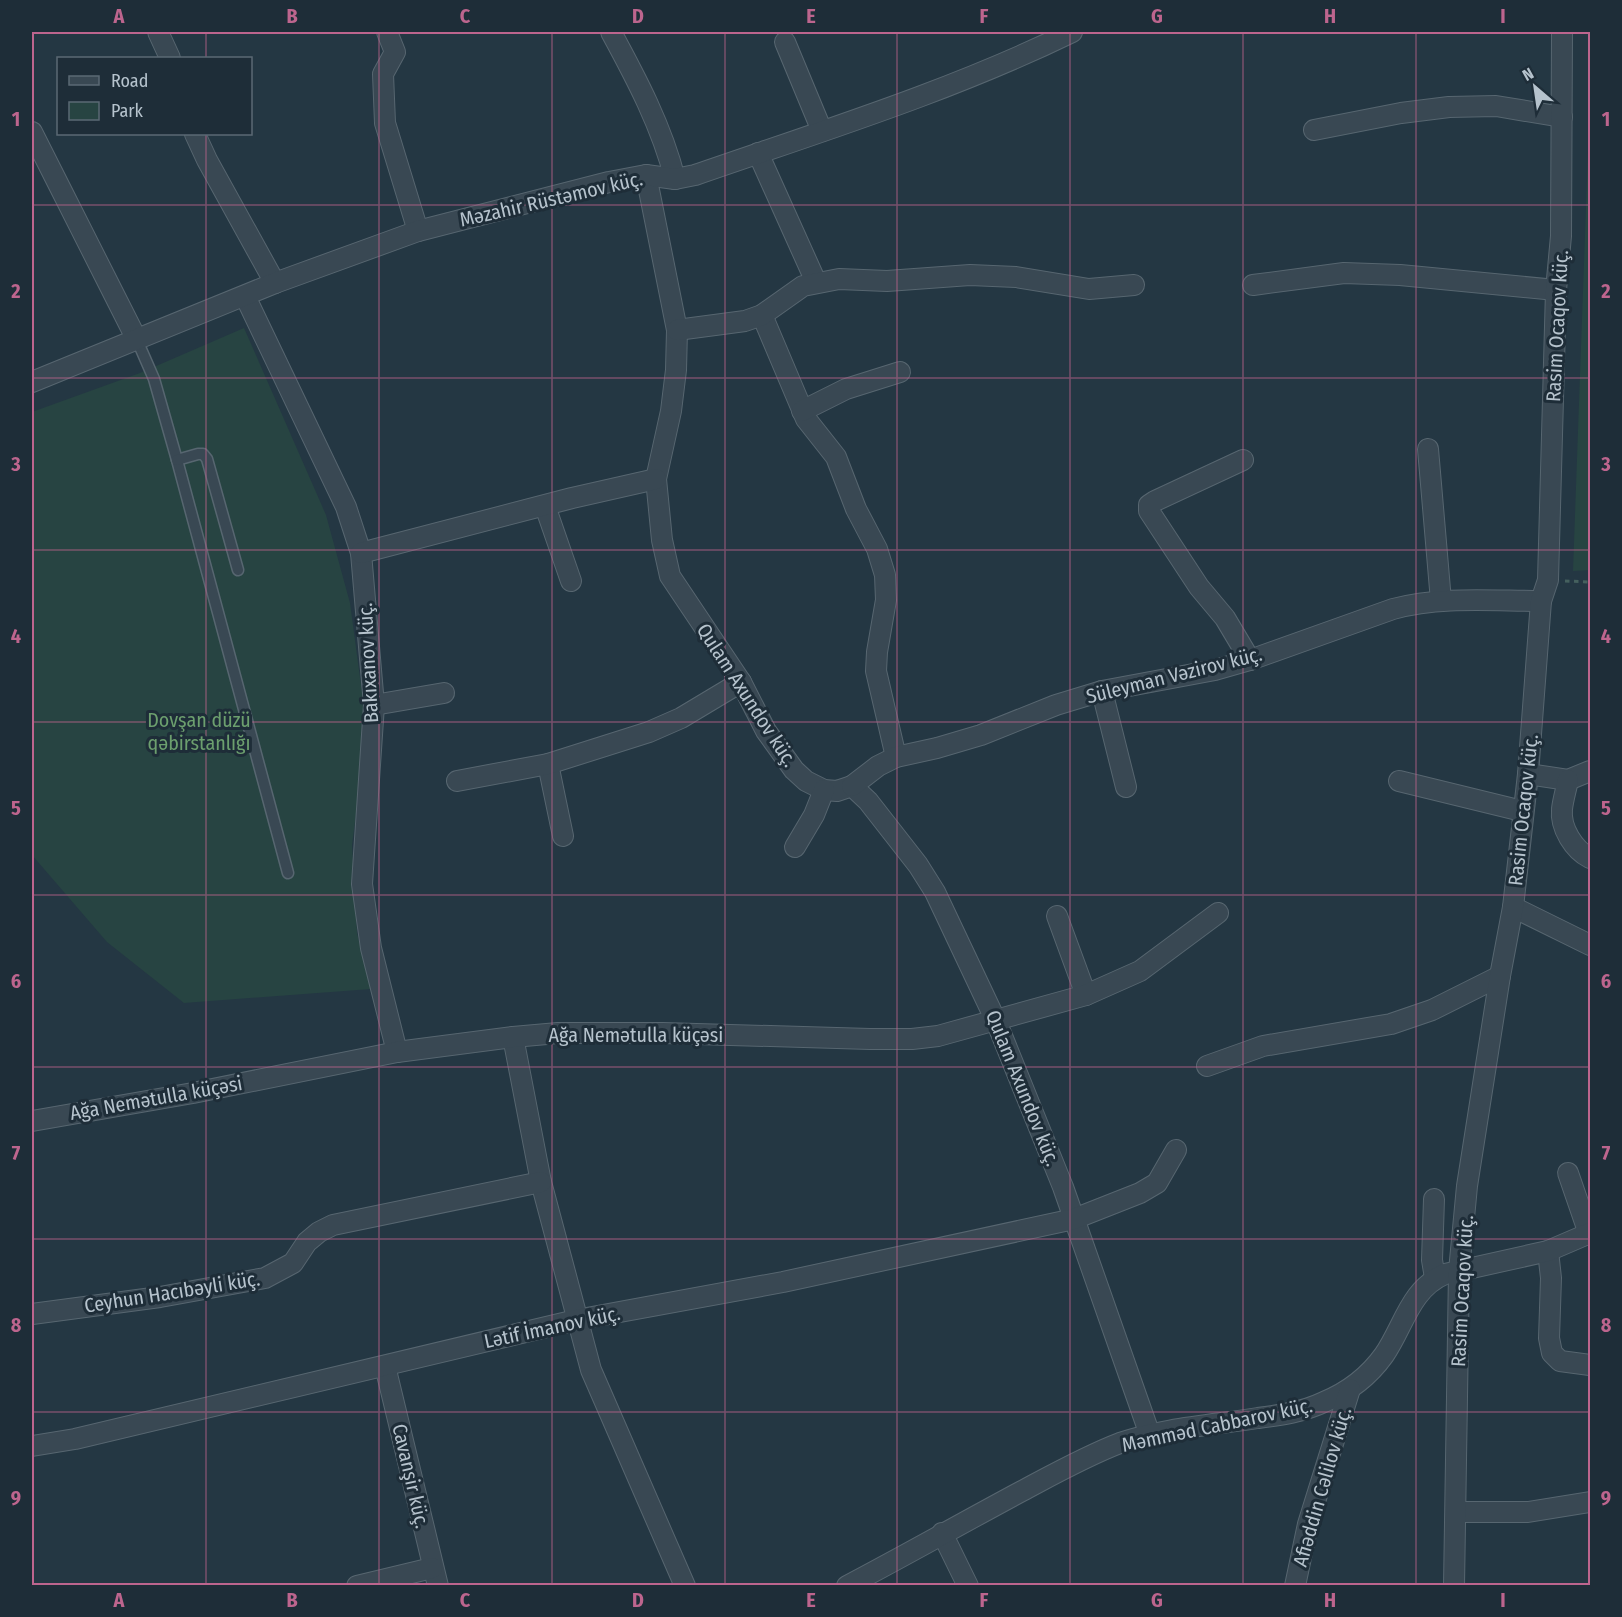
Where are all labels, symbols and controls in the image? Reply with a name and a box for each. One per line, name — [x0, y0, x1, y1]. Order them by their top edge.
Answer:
text: A — [113, 4, 126, 28]
text: B — [286, 4, 298, 28]
text: C — [460, 4, 471, 28]
text: D — [632, 4, 644, 28]
text: E — [806, 4, 816, 28]
text: F — [980, 4, 989, 28]
text: G — [1151, 4, 1163, 28]
text: H — [1324, 4, 1336, 28]
text: I — [1500, 4, 1506, 28]
legend — [57, 57, 252, 135]
north arrow — [1505, 57, 1565, 117]
text: N — [1519, 64, 1537, 85]
text: Road — [111, 70, 148, 92]
text: Park — [111, 100, 144, 122]
text: 1 — [12, 107, 20, 131]
text: 1 — [1602, 107, 1610, 131]
street label: Məzahir Rüstəmov küç. — [457, 166, 645, 232]
street label: Rasim Ocaqov küç. — [1541, 249, 1573, 403]
text: 2 — [10, 279, 21, 303]
text: 2 — [1600, 279, 1611, 303]
text: 3 — [10, 452, 21, 476]
text: 3 — [1600, 452, 1611, 476]
street label: Bakıxanov küç. — [353, 602, 383, 724]
street label: Qulam Axundov küç. — [692, 619, 802, 771]
text: 4 — [11, 624, 21, 648]
text: 4 — [1601, 624, 1611, 648]
street label: Süleyman Vəzirov küç. — [1084, 642, 1264, 708]
park label: Dovşan düzü qəbirstanlığı — [147, 708, 251, 755]
street label: Rasim Ocaqov küç. — [1503, 733, 1543, 887]
text: 5 — [11, 796, 21, 820]
text: 5 — [1601, 796, 1611, 820]
text: 6 — [11, 969, 21, 993]
text: 6 — [1601, 969, 1611, 993]
street label: Qulam Axundov küç. — [981, 1007, 1065, 1169]
street label: Ağa Nemətulla küçəsi — [549, 1023, 723, 1047]
street label: Ağa Nemətulla küçəsi — [68, 1071, 244, 1125]
text: 7 — [12, 1141, 21, 1165]
text: 7 — [1602, 1141, 1611, 1165]
street label: Rasim Ocaqov küç. — [1446, 1214, 1478, 1368]
street label: Ceyhun Hacıbəyli küç. — [83, 1266, 261, 1318]
street label: Lətif İmanov küç. — [482, 1301, 622, 1353]
text: 8 — [11, 1313, 22, 1337]
text: 8 — [1601, 1313, 1612, 1337]
street label: Məmməd Cabbarov küç. — [1120, 1393, 1314, 1457]
street label: Afiəddin Cəlilov küç. — [1288, 1405, 1356, 1569]
street label: Cavanşir küç. — [386, 1421, 435, 1531]
text: 9 — [11, 1486, 21, 1510]
text: 9 — [1601, 1486, 1611, 1510]
text: A — [113, 1588, 126, 1612]
text: B — [286, 1588, 298, 1612]
text: C — [460, 1588, 471, 1612]
text: D — [632, 1588, 644, 1612]
text: E — [806, 1588, 816, 1612]
text: F — [980, 1588, 989, 1612]
text: G — [1151, 1588, 1163, 1612]
text: H — [1324, 1588, 1336, 1612]
text: I — [1500, 1588, 1506, 1612]

